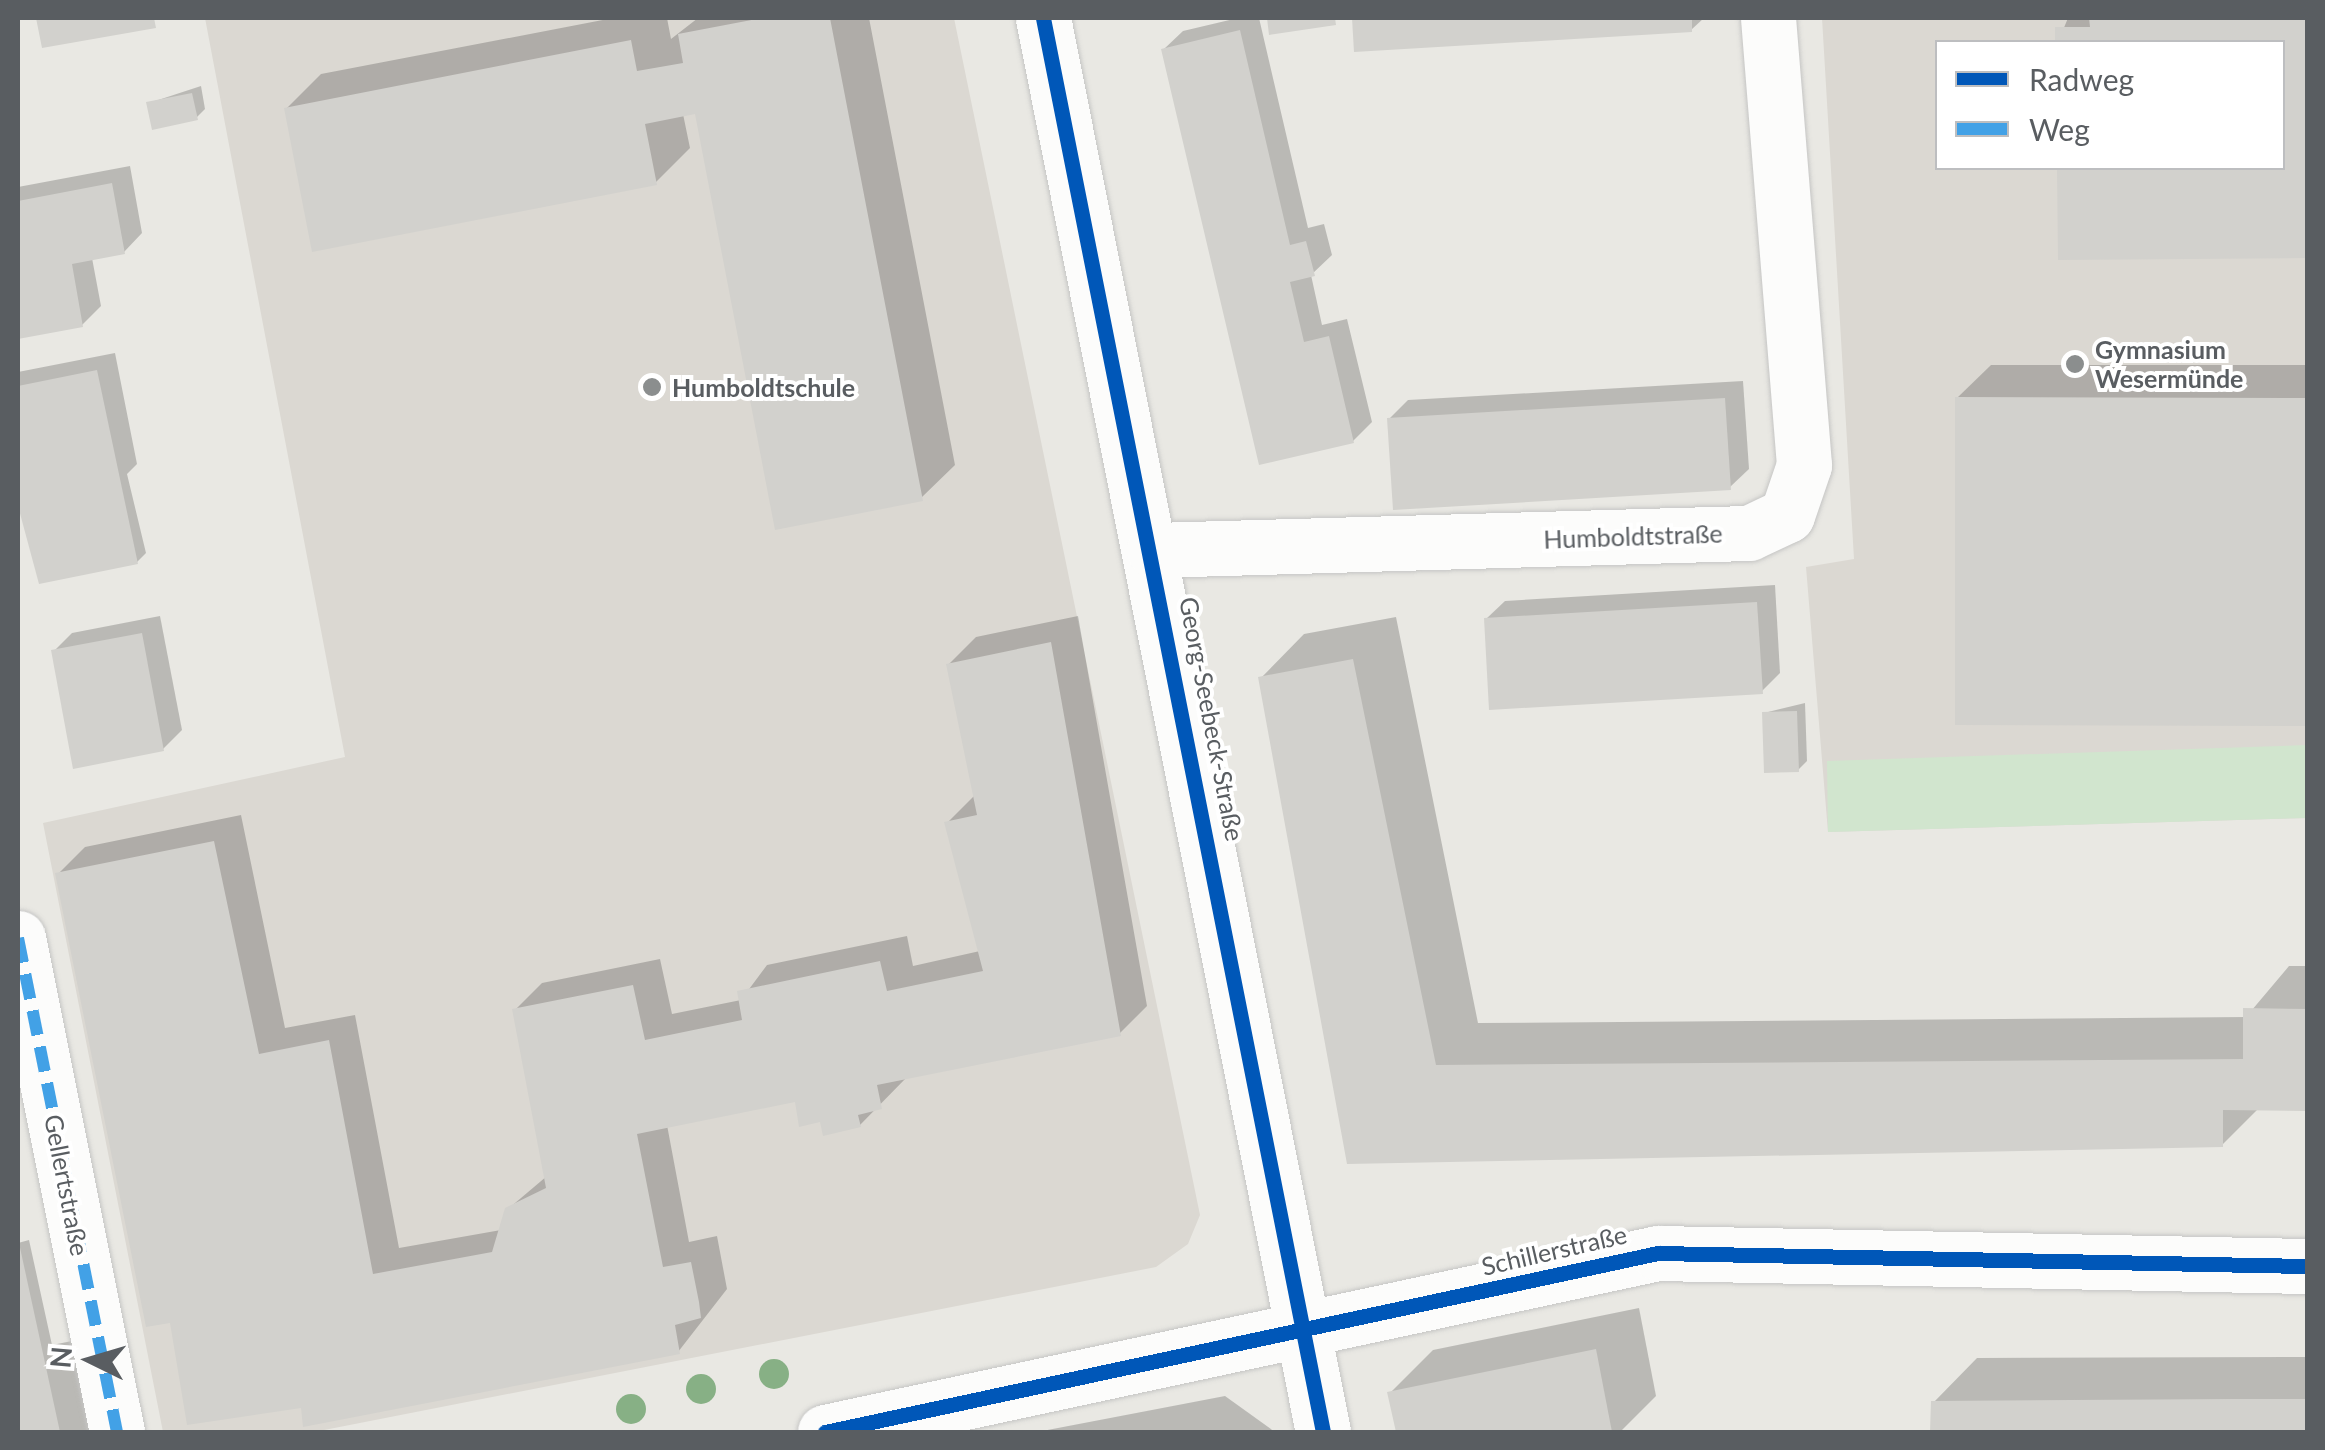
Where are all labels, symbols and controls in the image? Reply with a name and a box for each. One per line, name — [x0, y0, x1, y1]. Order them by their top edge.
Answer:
legend — [1935, 40, 2285, 170]
text: Radweg — [2029, 61, 2134, 97]
text: Weg — [2029, 111, 2090, 147]
place label: Gymnasium Wesermünde — [2095, 335, 2243, 394]
marker: Gymnasium Wesermünde — [2064, 353, 2086, 375]
place label: Humboldtschule — [672, 372, 855, 402]
marker: Humboldtschule — [641, 376, 663, 398]
street label: Humboldtstraße — [1543, 518, 1723, 554]
street label: Georg-Seebeck-Straße — [1174, 594, 1250, 844]
street label: Gellertstraße — [39, 1112, 95, 1258]
street label: Schillerstraße — [1478, 1219, 1630, 1281]
north arrow — [40, 1310, 140, 1410]
text: N — [42, 1345, 78, 1370]

